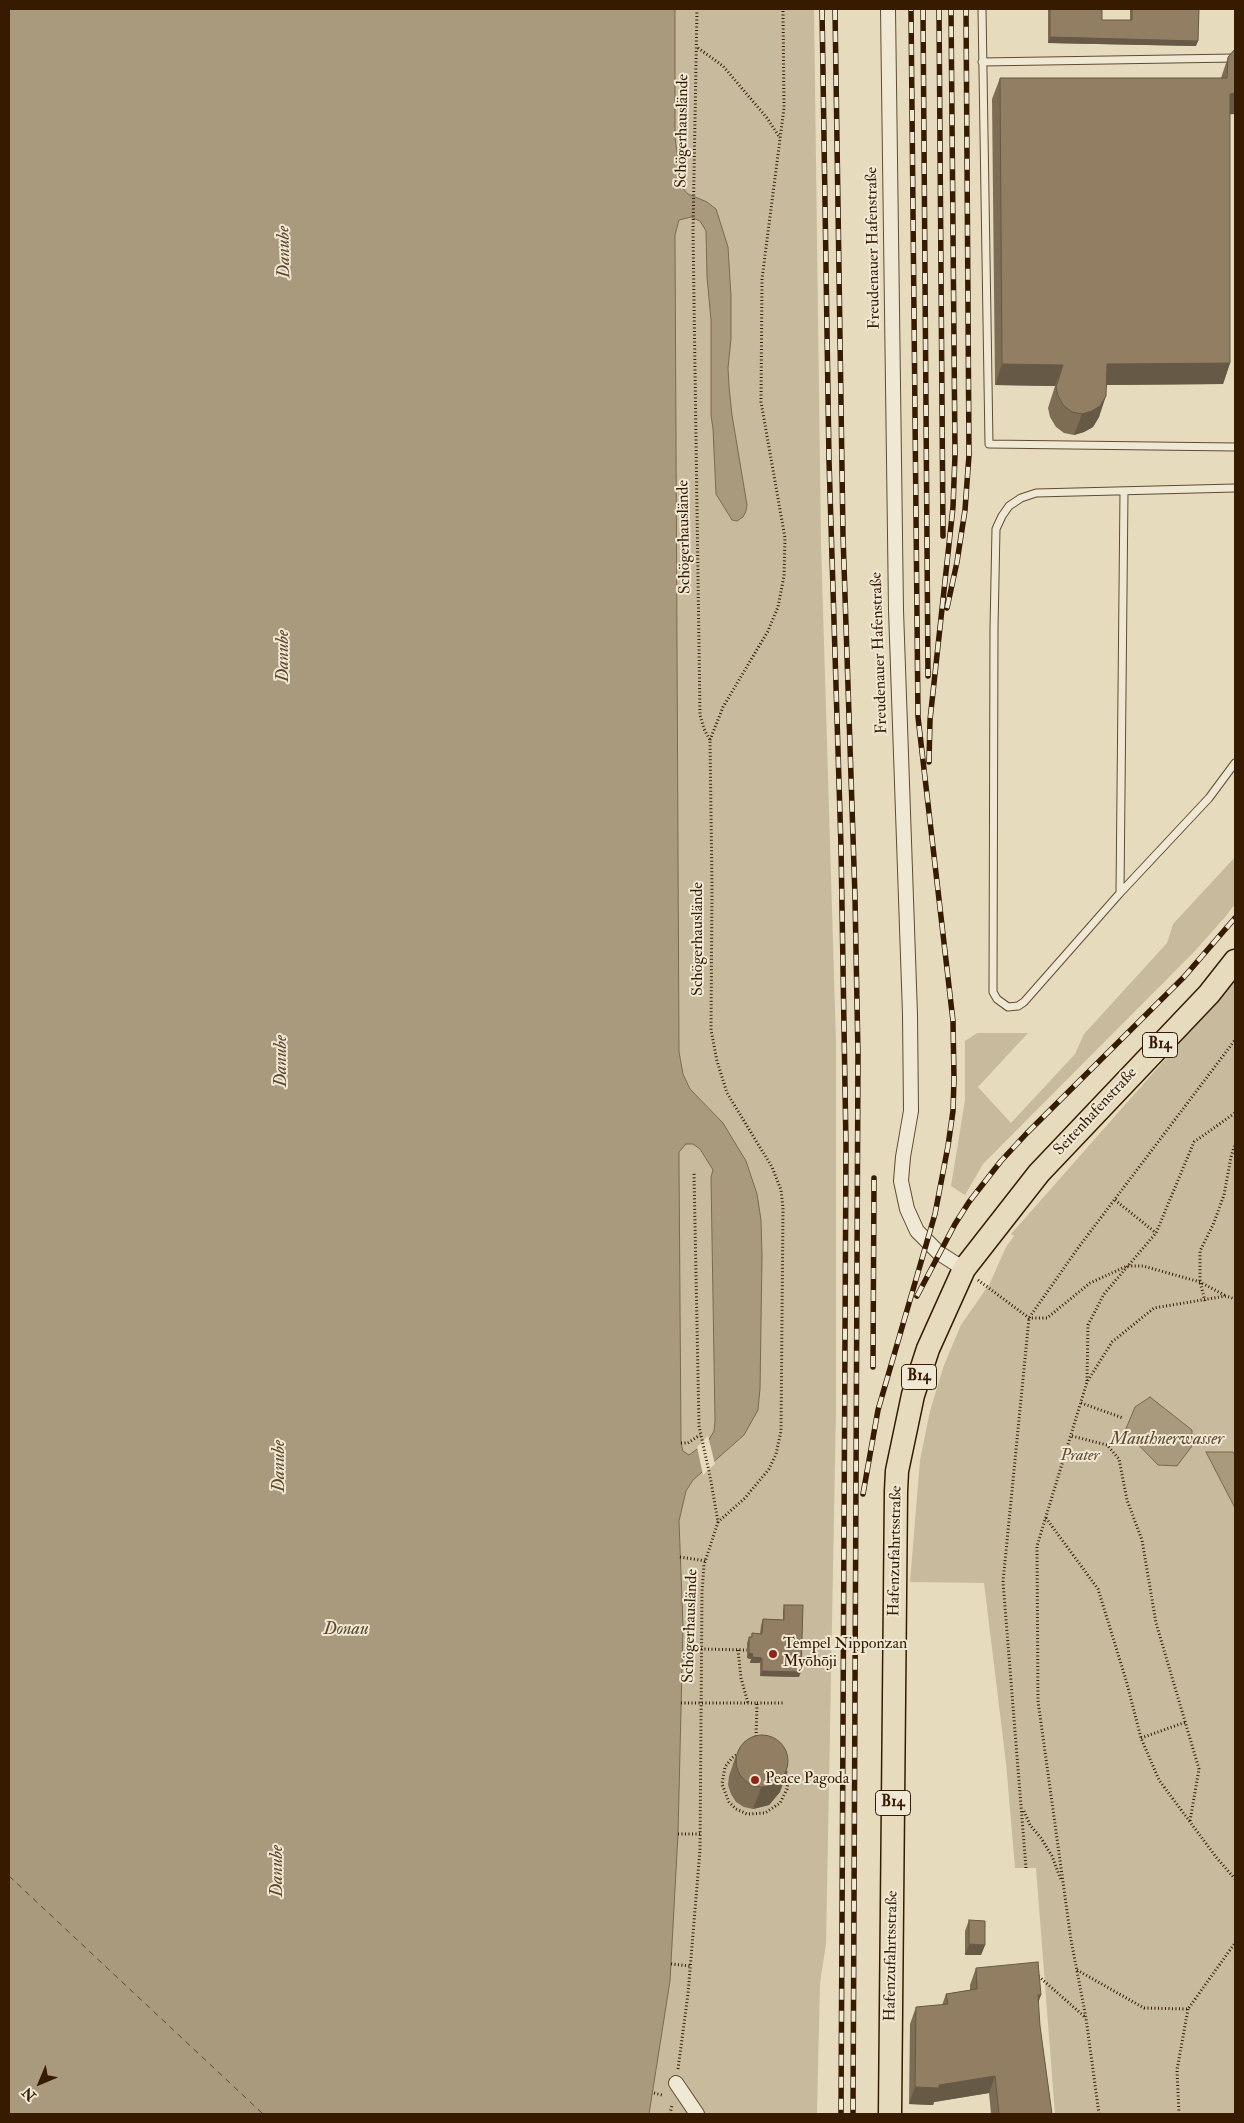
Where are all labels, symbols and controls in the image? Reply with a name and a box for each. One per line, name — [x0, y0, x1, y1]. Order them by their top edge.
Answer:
street label: Schögerhauslände — [672, 74, 694, 188]
street label: Freudenauer Hafenstraße — [863, 167, 885, 329]
water label: Danube — [274, 226, 296, 278]
street label: Schögerhauslände — [674, 480, 696, 594]
street label: Freudenauer Hafenstraße — [868, 571, 892, 735]
water label: Danube — [273, 630, 295, 682]
street label: Schögerhauslände — [689, 882, 709, 996]
road number: B14 — [1142, 1032, 1178, 1058]
water label: Danube — [271, 1035, 293, 1087]
street label: Seitenhafenstraße — [1050, 1064, 1142, 1160]
road number: B14 — [902, 1364, 936, 1390]
water label: Mauthnerwasser — [1110, 1429, 1224, 1451]
water label: Danube — [269, 1440, 291, 1492]
park label: Prater — [1061, 1447, 1099, 1467]
street label: Hafenzufahrtsstraße — [885, 1485, 907, 1617]
street label: Schögerhauslände — [679, 1569, 703, 1683]
water label: Donau — [324, 1619, 368, 1641]
place label: Tempel Nipponzan Myōhōji — [783, 1635, 907, 1673]
marker: Tempel Nipponzan Myōhōji — [767, 1648, 779, 1660]
place label: Peace Pagoda — [765, 1770, 849, 1790]
marker: Peace Pagoda — [749, 1774, 761, 1786]
road number: B14 — [876, 1790, 910, 1816]
water label: Danube — [267, 1845, 289, 1897]
street label: Hafenzufahrtsstraße — [881, 1890, 903, 2022]
north arrow — [15, 2058, 65, 2108]
text: N — [19, 2084, 39, 2104]

